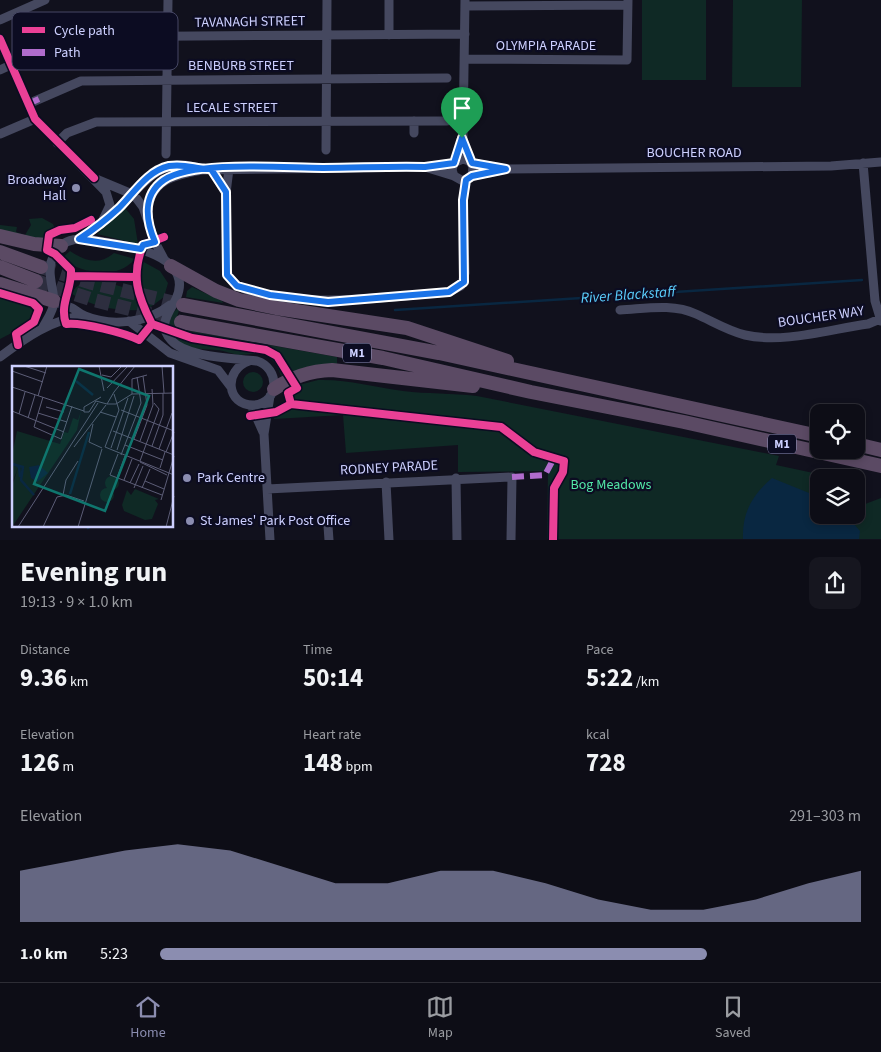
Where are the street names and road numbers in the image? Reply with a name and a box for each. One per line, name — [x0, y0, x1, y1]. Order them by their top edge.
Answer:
street label: TAVANAGH STREET — [194, 11, 306, 33]
street label: OLYMPIA PARADE — [496, 36, 596, 56]
street label: BENBURB STREET — [188, 56, 294, 76]
street label: LECALE STREET — [186, 98, 278, 118]
street label: BOUCHER ROAD — [646, 143, 742, 163]
street label: BOUCHER WAY — [777, 301, 866, 333]
road number: M1 — [343, 343, 371, 362]
road number: M1 — [768, 434, 796, 454]
street label: RODNEY PARADE — [339, 455, 439, 481]

